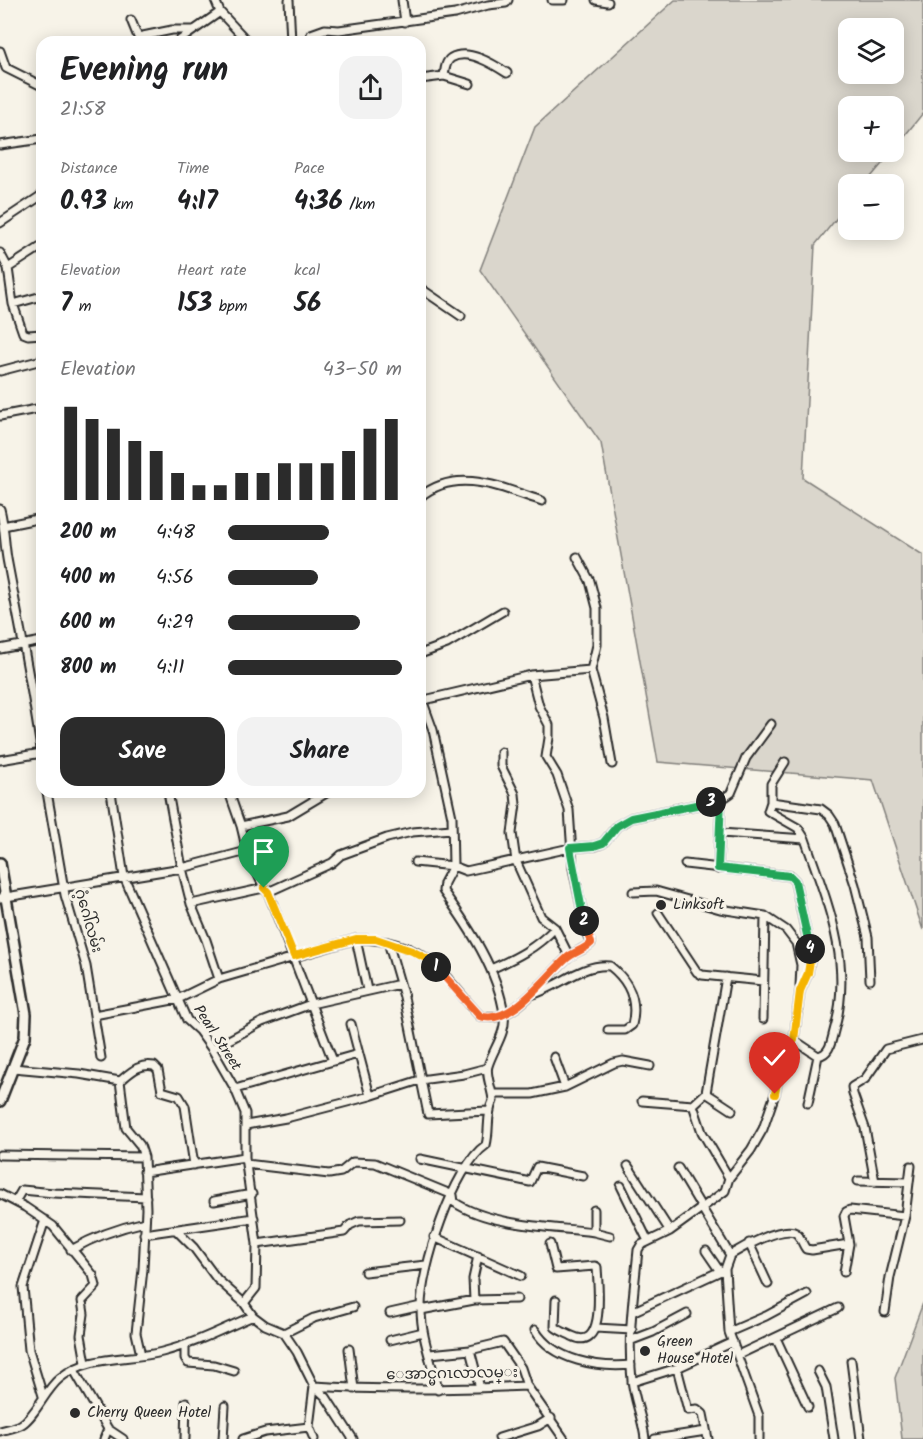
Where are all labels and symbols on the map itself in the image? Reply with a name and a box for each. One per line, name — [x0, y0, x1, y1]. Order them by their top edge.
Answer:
pin: 3 — [696, 787, 726, 817]
pin — [238, 826, 289, 888]
street label: ဂံ့ဂေါ်လမ်း — [67, 886, 109, 956]
place label: Linksoft — [673, 893, 725, 917]
marker: Linksoft — [654, 898, 668, 912]
pin: 2 — [569, 906, 599, 936]
pin: 4 — [795, 934, 825, 964]
pin: 1 — [421, 952, 451, 982]
street label: Pearl Street — [187, 1000, 247, 1076]
pin — [749, 1032, 800, 1094]
place label: Green House Hotel — [657, 1330, 734, 1371]
marker: Green House Hotel — [638, 1344, 652, 1358]
street label: ေအာင္မဂၤလာလမ္း — [386, 1361, 518, 1387]
place label: Cherry Queen Hotel — [87, 1401, 211, 1425]
marker: Cherry Queen Hotel — [68, 1406, 82, 1420]

